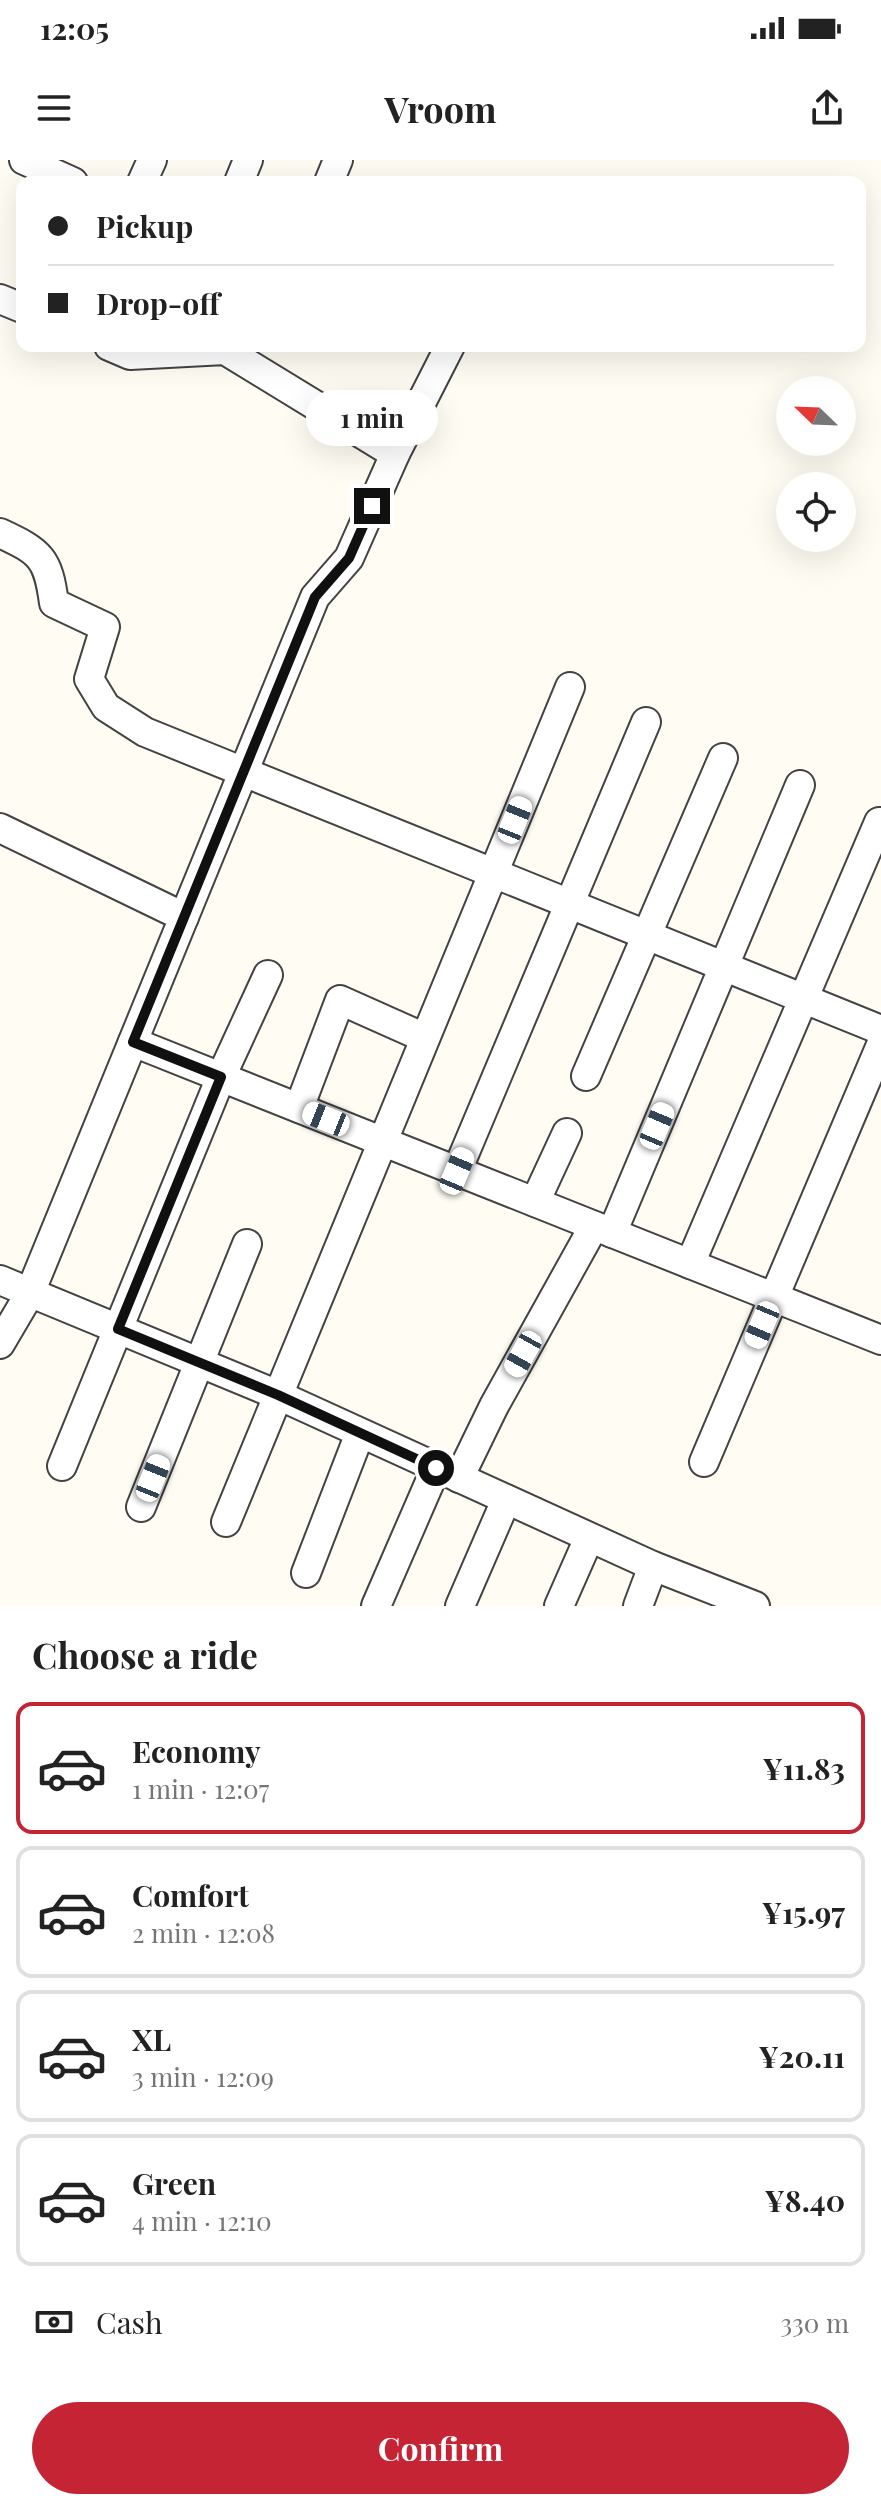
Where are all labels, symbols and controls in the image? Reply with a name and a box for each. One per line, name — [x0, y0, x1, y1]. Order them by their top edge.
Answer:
text: 12:05 — [40, 8, 109, 48]
text: Vroom — [384, 84, 497, 132]
icon: menu — [32, 86, 76, 130]
icon: share — [805, 86, 849, 130]
text: Pickup — [96, 206, 193, 246]
text: Drop-off — [96, 283, 220, 323]
north arrow — [776, 376, 856, 456]
map controls — [776, 376, 856, 552]
callout: 1 min — [306, 390, 438, 446]
text: 1 min — [340, 400, 404, 435]
button: locate — [776, 472, 856, 552]
route end — [354, 488, 390, 524]
car — [495, 793, 535, 847]
car — [299, 1099, 353, 1139]
car — [637, 1099, 677, 1153]
car — [437, 1144, 477, 1198]
car — [742, 1298, 782, 1352]
car — [501, 1327, 545, 1381]
route start — [418, 1450, 454, 1486]
car — [133, 1451, 173, 1505]
text: Choose a ride — [32, 1630, 258, 1678]
text: Economy — [132, 1731, 261, 1771]
icon: car — [36, 1732, 108, 1804]
text: ¥11.83 — [762, 1748, 845, 1788]
text: 1 min · 12:07 — [132, 1771, 269, 1806]
text: Comfort — [132, 1875, 249, 1915]
icon: car — [36, 1876, 108, 1948]
text: ¥15.97 — [762, 1892, 845, 1932]
text: 2 min · 12:08 — [132, 1915, 275, 1950]
text: XL — [132, 2019, 171, 2059]
icon: car — [36, 2020, 108, 2092]
text: ¥20.11 — [759, 2036, 845, 2076]
text: 3 min · 12:09 — [132, 2059, 274, 2094]
text: Green — [132, 2163, 216, 2203]
icon: car — [36, 2164, 108, 2236]
text: ¥8.40 — [765, 2180, 845, 2220]
text: 4 min · 12:10 — [132, 2203, 272, 2238]
icon: cash — [32, 2300, 76, 2344]
text: Cash — [96, 2302, 163, 2342]
text: 330 m — [780, 2305, 849, 2340]
button: Confirm — [32, 2402, 849, 2494]

